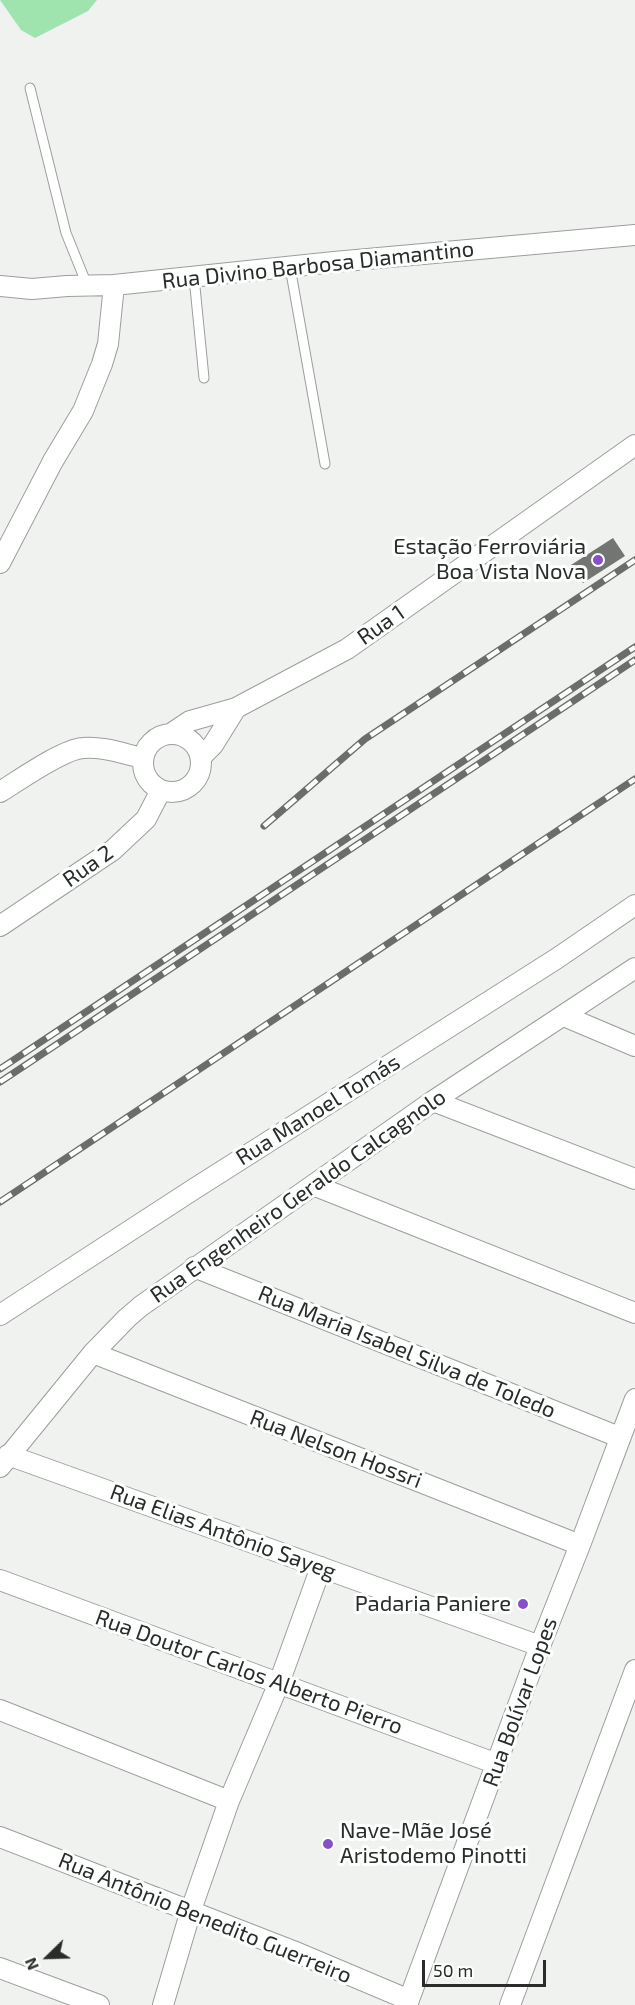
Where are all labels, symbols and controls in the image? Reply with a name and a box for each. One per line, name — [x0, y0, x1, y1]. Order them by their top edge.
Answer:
street label: Rua Divino Barbosa Diamantino — [161, 235, 475, 295]
place label: Estação Ferroviária Boa Vista Nova — [393, 534, 586, 586]
marker: Estação Ferroviária Boa Vista Nova — [591, 553, 605, 567]
street label: Rua 1 — [352, 599, 410, 651]
street label: Rua 2 — [58, 839, 118, 893]
street label: Rua Manoel Tomás — [231, 1049, 405, 1171]
street label: Rua Engenheiro Geraldo Calcagnolo — [145, 1083, 451, 1309]
street label: Rua Maria Isabel Silva de Toledo — [254, 1280, 560, 1424]
street label: Rua Nelson Hossri — [246, 1404, 426, 1494]
street label: Rua Elias Antônio Sayeg — [106, 1479, 340, 1585]
place label: Padaria Paniere — [355, 1591, 511, 1617]
marker: Padaria Paniere — [516, 1597, 530, 1611]
street label: Rua Doutor Carlos Alberto Pierro — [92, 1604, 406, 1740]
street label: Rua Bolívar Lopes — [477, 1614, 563, 1790]
place label: Nave-Mãe José Aristodemo Pinotti — [340, 1818, 527, 1870]
marker: Nave-Mãe José Aristodemo Pinotti — [321, 1837, 335, 1851]
street label: Rua Antônio Benedito Guerreiro — [55, 1847, 355, 1989]
north arrow — [18, 1927, 78, 1987]
scale bar — [425, 1948, 550, 1986]
text: N — [20, 1955, 42, 1973]
text: 50 m — [433, 1959, 473, 1981]

